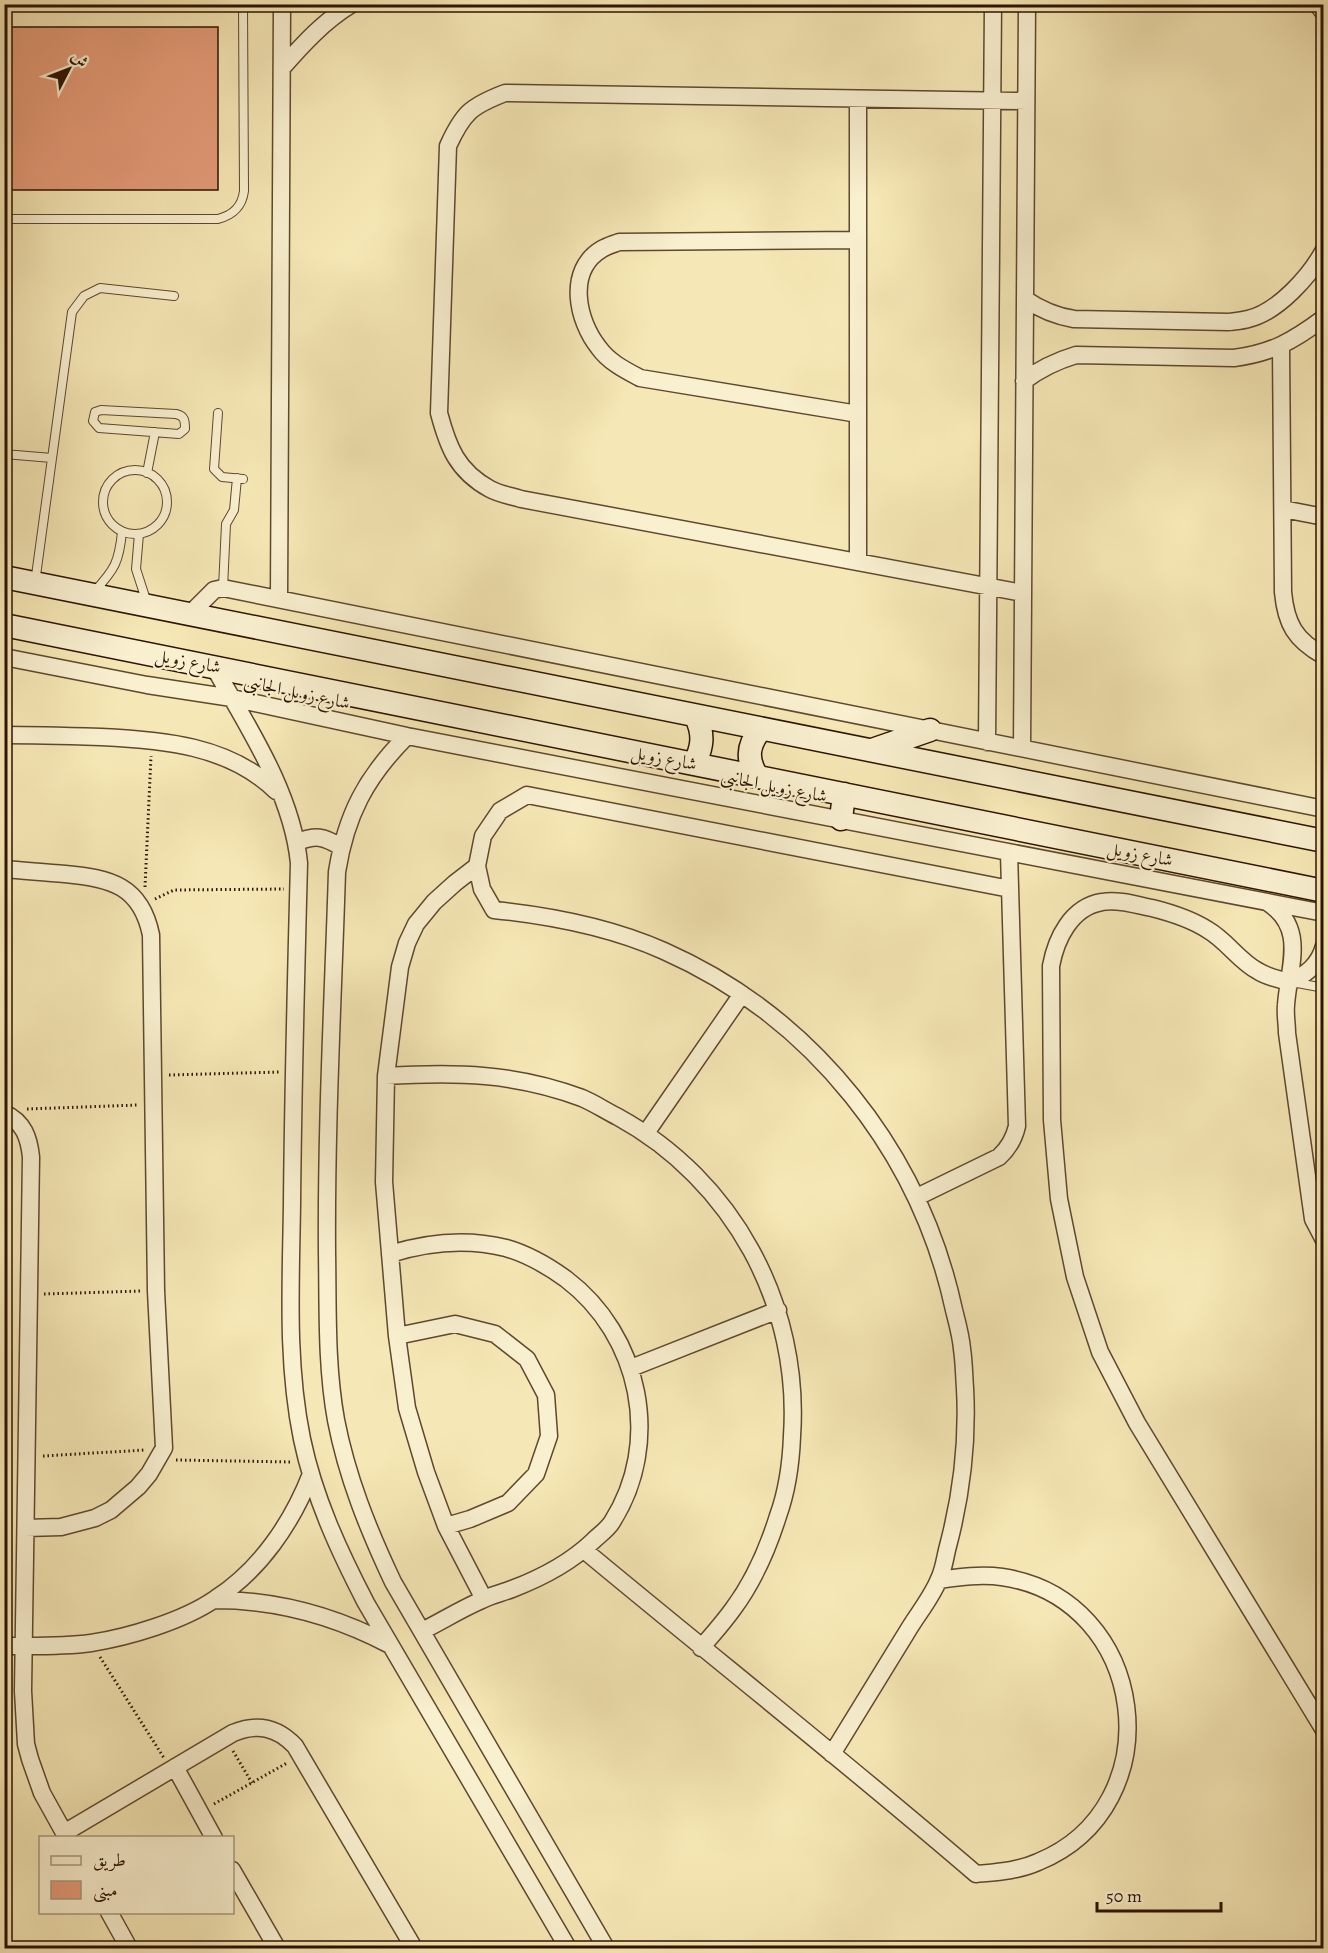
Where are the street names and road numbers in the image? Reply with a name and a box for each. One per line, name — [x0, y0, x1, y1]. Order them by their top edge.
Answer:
street label: شارع زويل — [153, 643, 223, 682]
street label: شارع زويل الجانبى — [241, 669, 352, 718]
street label: شارع زويل — [629, 740, 699, 779]
street label: شارع زويل الجانبى — [718, 764, 829, 811]
street label: شارع زويل — [1105, 836, 1175, 875]

